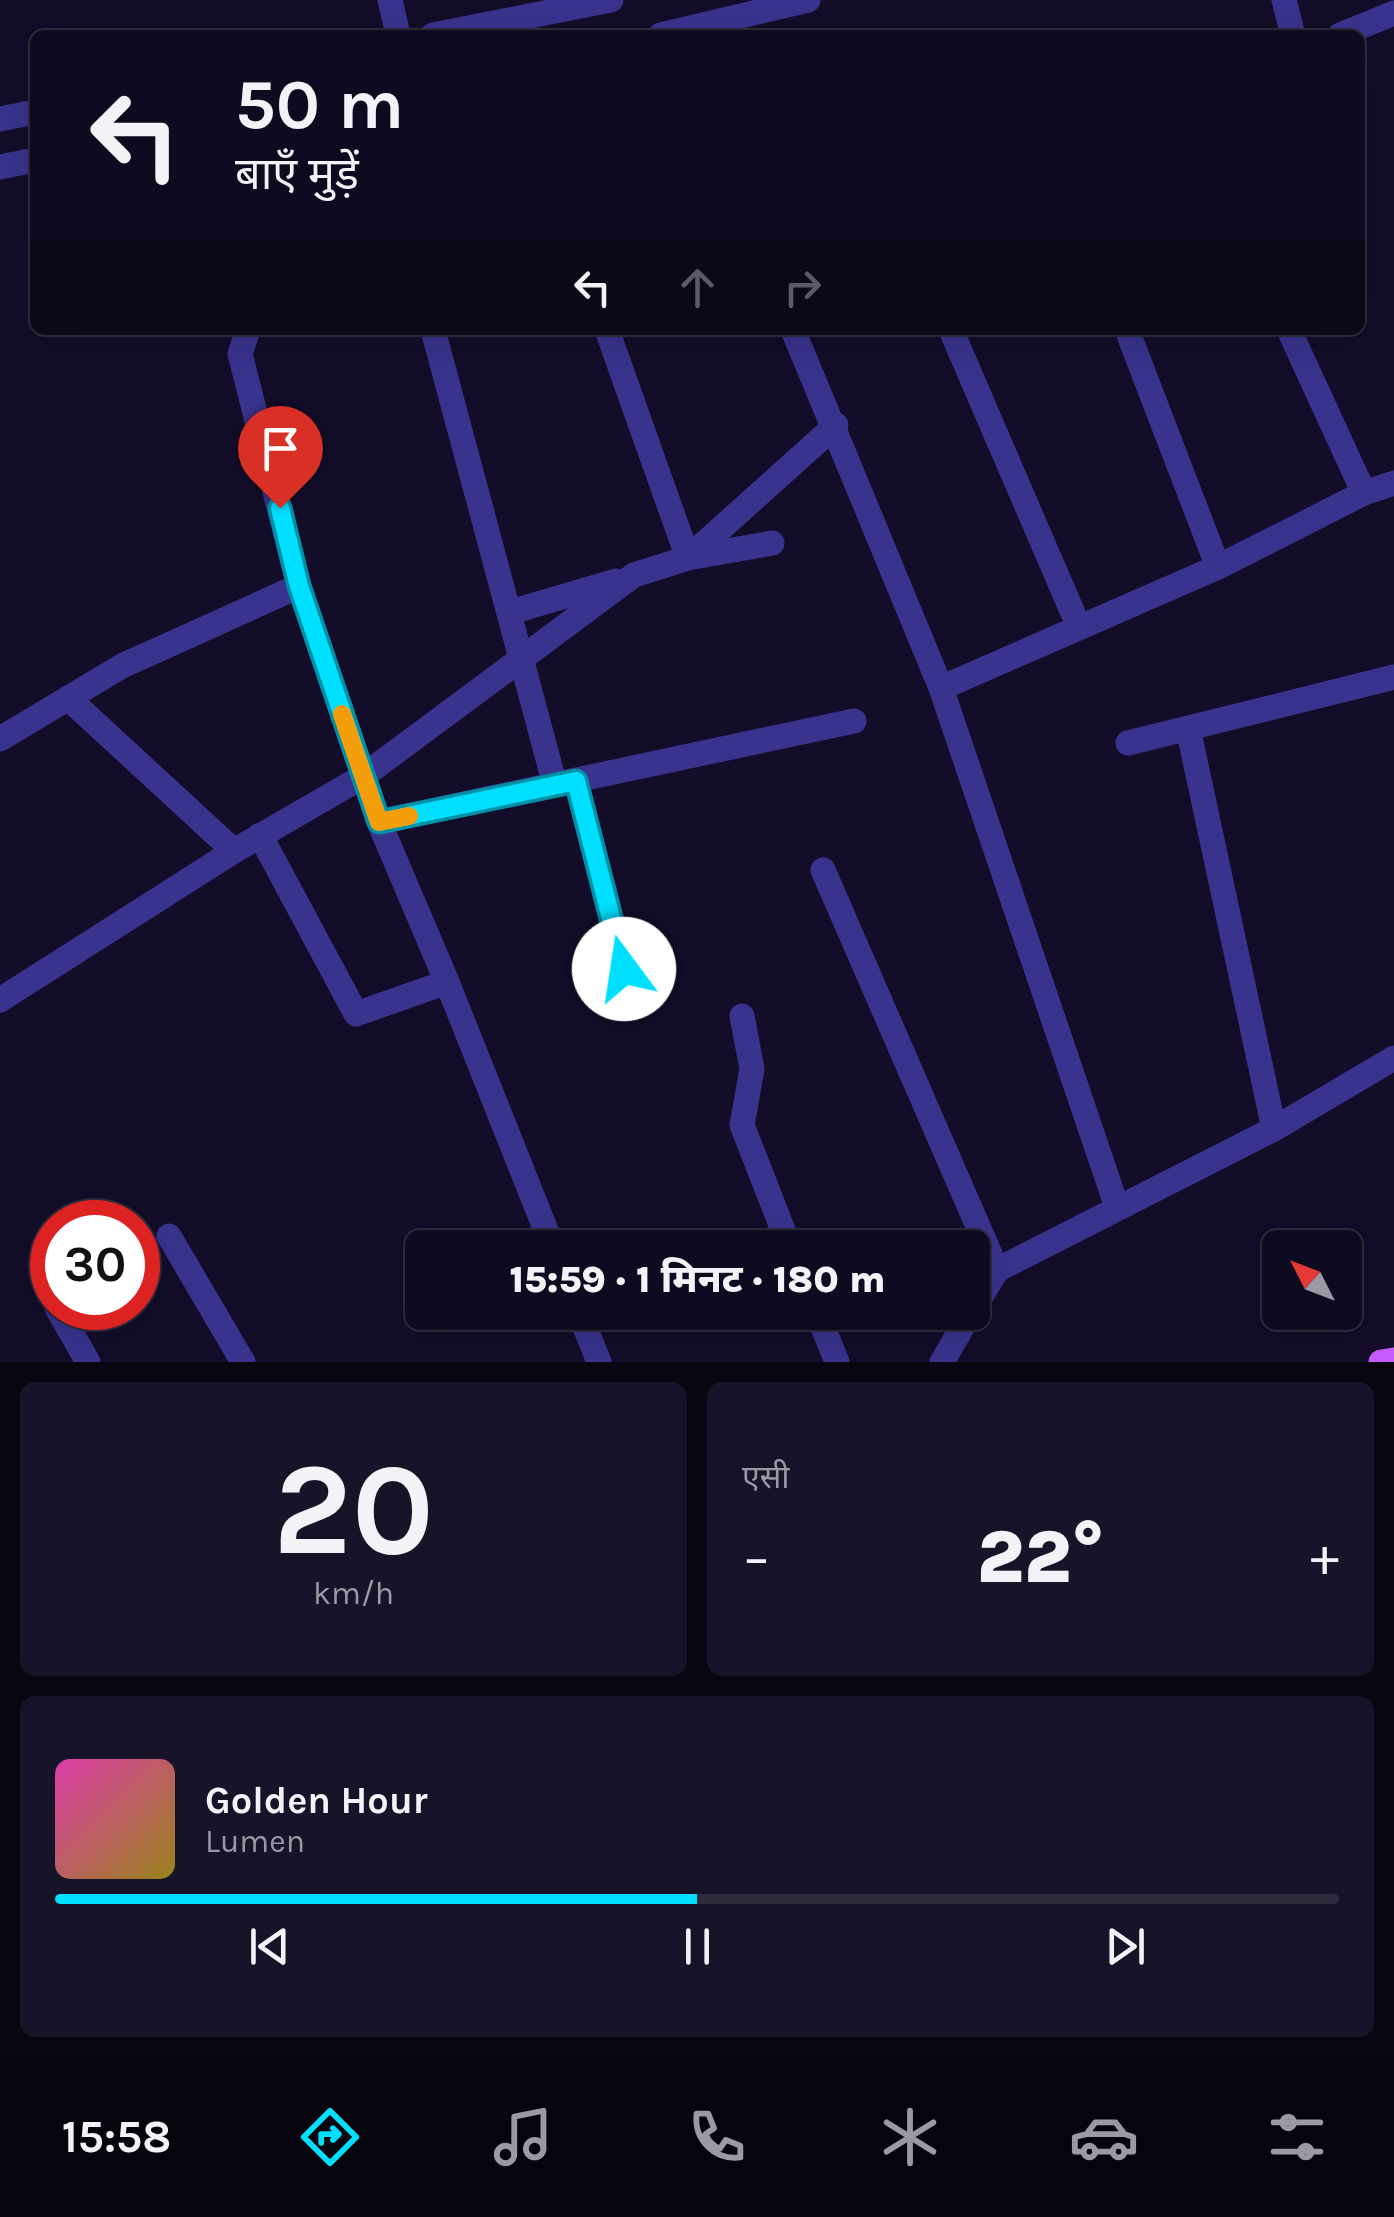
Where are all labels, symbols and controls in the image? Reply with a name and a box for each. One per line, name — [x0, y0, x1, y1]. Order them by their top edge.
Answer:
text: 50 m — [235, 64, 404, 146]
icon: left — [70, 70, 200, 200]
text: बाएँ मुड़ें — [235, 148, 359, 200]
icon: left — [565, 260, 620, 315]
icon: ahead — [670, 260, 725, 315]
icon: right — [775, 260, 830, 315]
pin — [238, 406, 323, 509]
icon: arrive — [253, 421, 308, 476]
position arrow — [572, 917, 676, 1021]
speed limit sign: 30 — [30, 1200, 160, 1330]
north arrow — [1262, 1230, 1362, 1330]
map controls — [1262, 1230, 1362, 1330]
text: 15:59 · 1 मिनट · 180 m — [509, 1257, 886, 1302]
text: 20 — [273, 1434, 434, 1586]
text: एसी — [742, 1459, 790, 1496]
text: 22° — [977, 1513, 1104, 1601]
text: − — [742, 1525, 771, 1589]
text: + — [1310, 1525, 1339, 1589]
text: km/h — [313, 1575, 394, 1612]
text: Golden Hour — [205, 1778, 428, 1823]
text: Lumen — [205, 1823, 305, 1860]
icon: previous — [242, 1919, 297, 1974]
icon: pause — [670, 1919, 725, 1974]
icon: next — [1098, 1919, 1153, 1974]
icon: directions — [295, 2102, 365, 2172]
icon: music — [488, 2102, 558, 2172]
icon: phone — [682, 2102, 752, 2172]
icon: climate — [875, 2102, 945, 2172]
icon: car — [1069, 2102, 1139, 2172]
icon: filters — [1262, 2102, 1332, 2172]
text: 15:58 — [62, 2111, 171, 2163]

